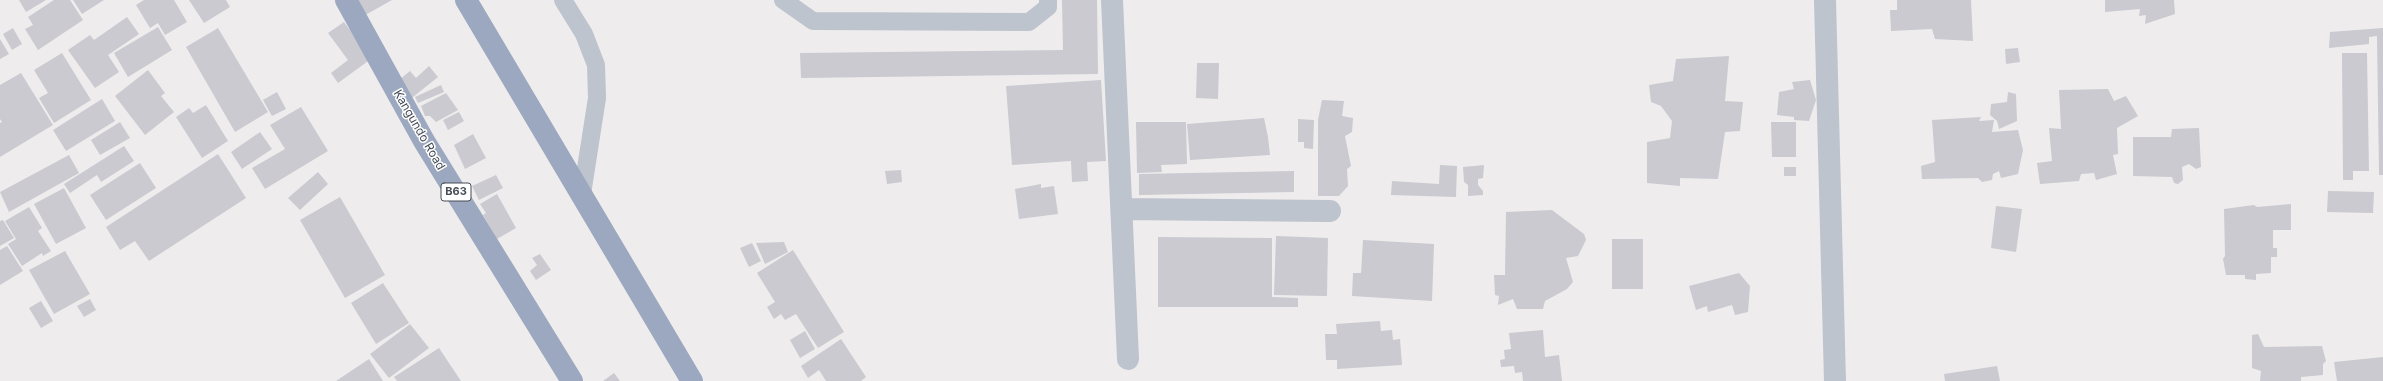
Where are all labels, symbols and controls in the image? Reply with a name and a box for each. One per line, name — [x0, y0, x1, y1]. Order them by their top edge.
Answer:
street label: Kangundo Road — [390, 87, 448, 173]
road number: B63 — [441, 183, 471, 201]

